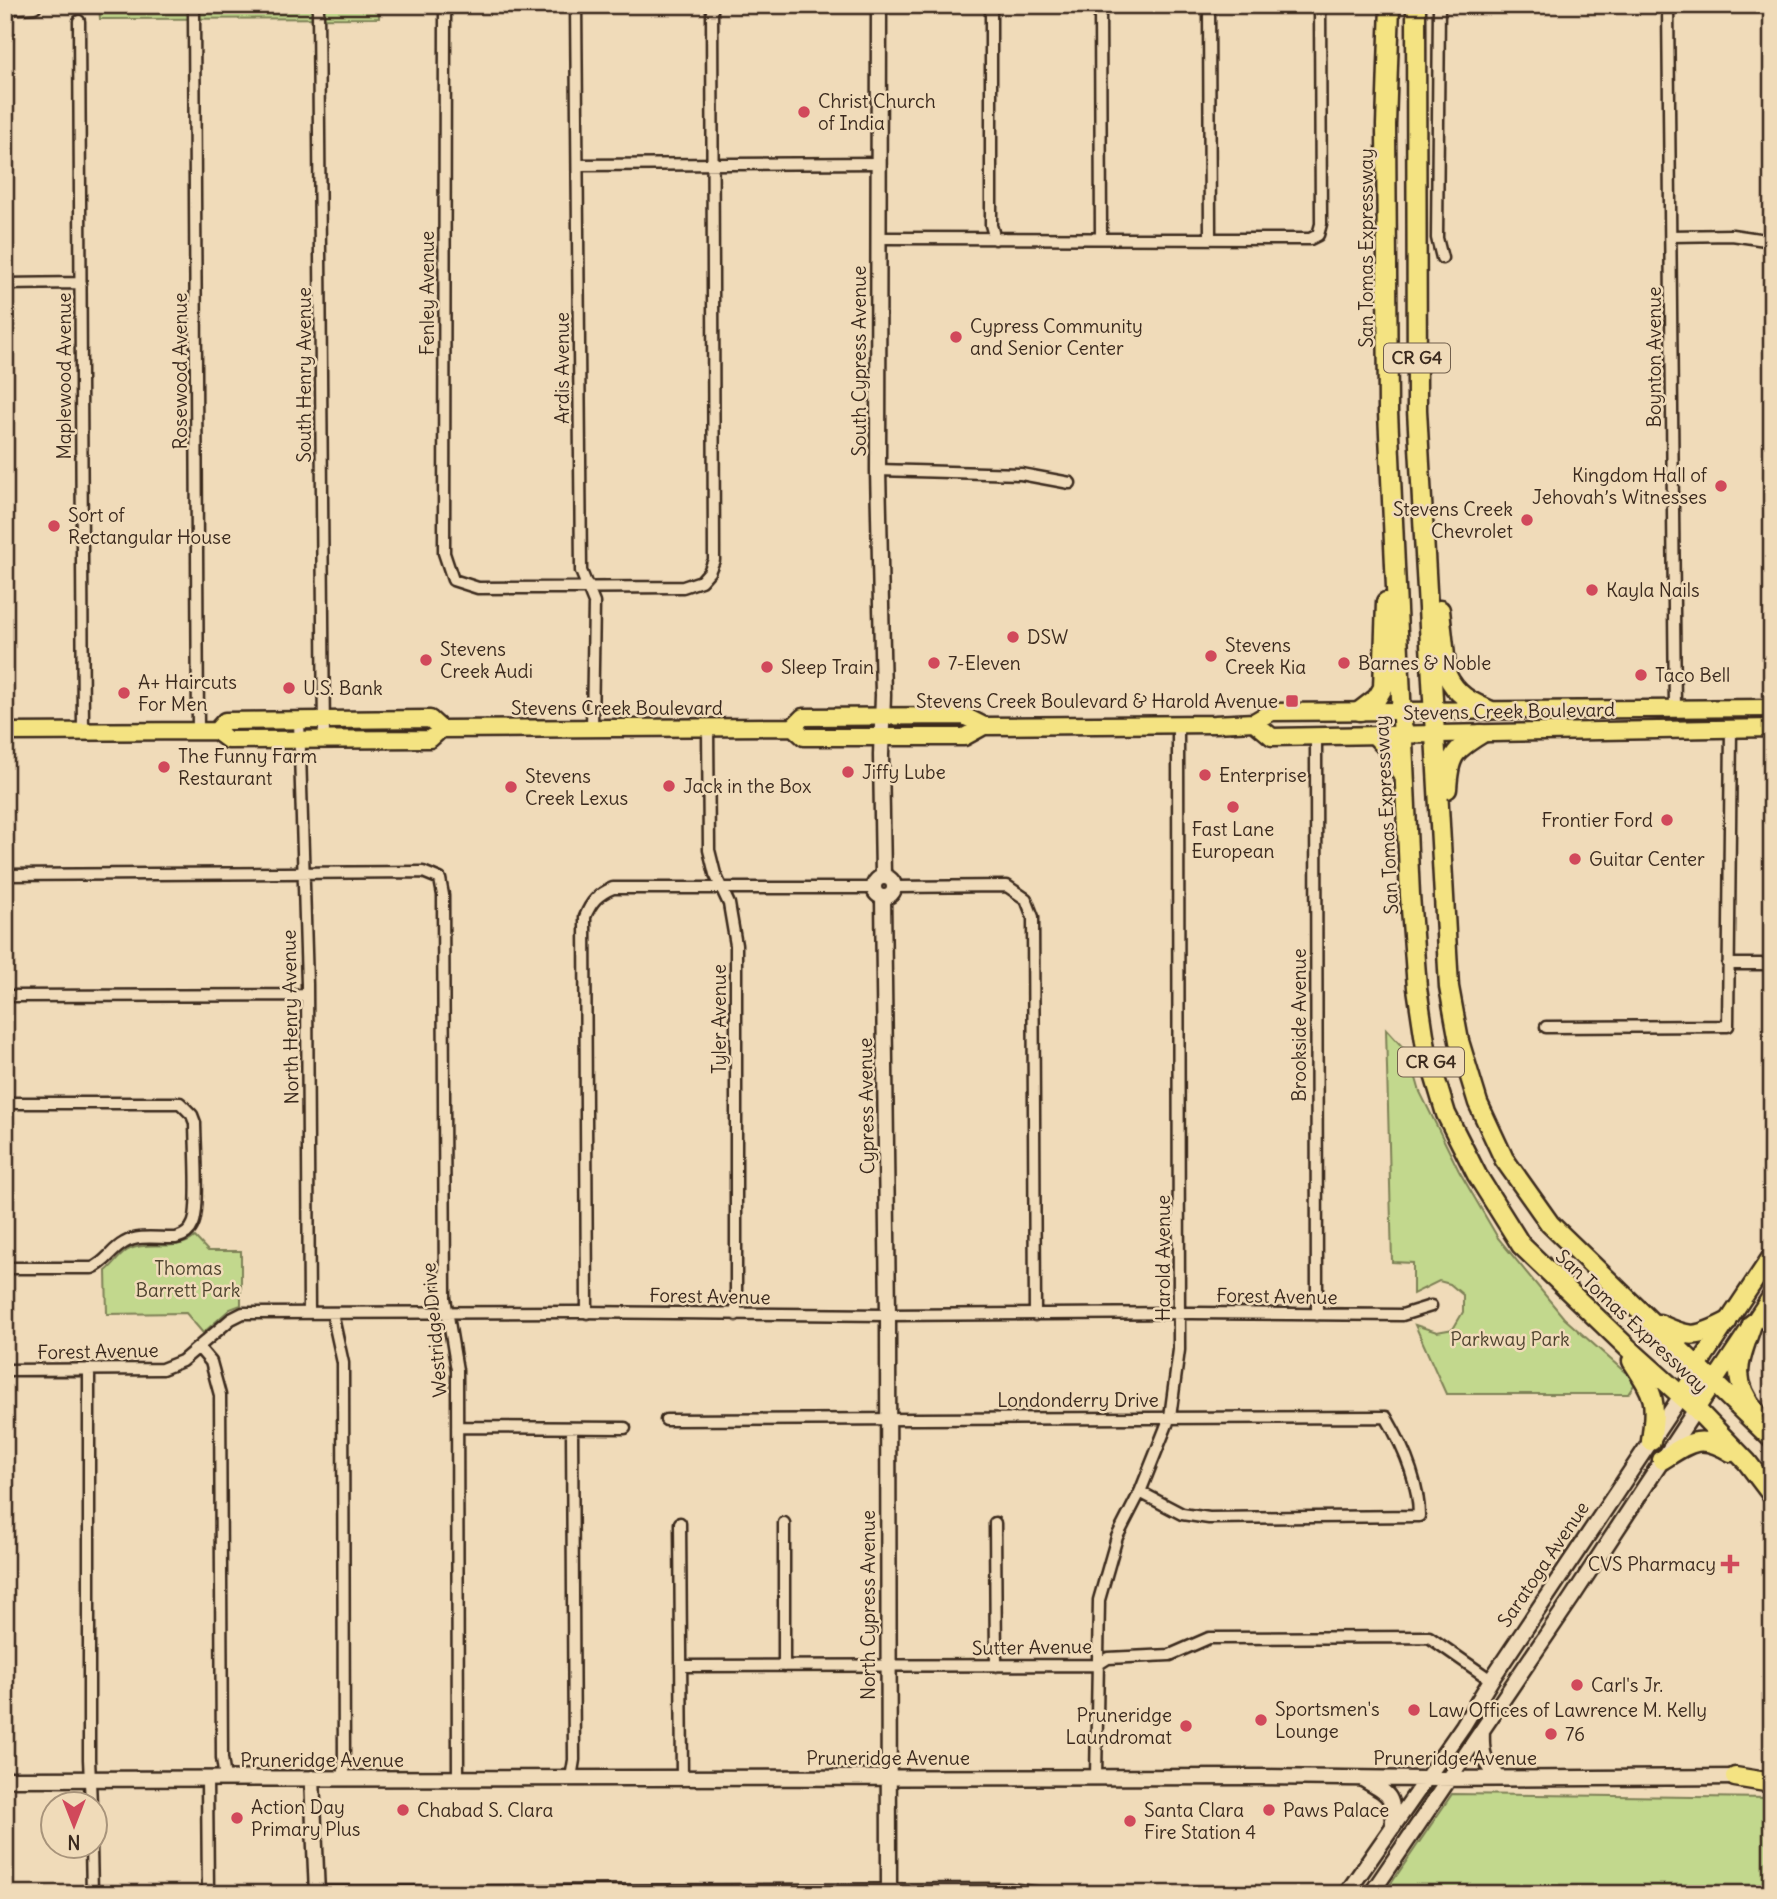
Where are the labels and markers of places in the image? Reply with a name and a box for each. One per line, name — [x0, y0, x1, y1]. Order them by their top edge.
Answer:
place label: Christ Church of India — [818, 89, 936, 135]
marker: Christ Church of India — [796, 104, 812, 120]
place label: Cypress Community and Senior Center — [970, 314, 1143, 360]
marker: Cypress Community and Senior Center — [948, 329, 964, 345]
place label: Kingdom Hall of Jehovah’s Witnesses — [1532, 463, 1708, 509]
marker: Kingdom Hall of Jehovah’s Witnesses — [1713, 478, 1729, 494]
place label: Stevens Creek Chevrolet — [1393, 497, 1513, 543]
place label: Sort of Rectangular House — [68, 503, 231, 549]
marker: Stevens Creek Chevrolet — [1519, 512, 1535, 528]
marker: Sort of Rectangular House — [46, 518, 62, 534]
place label: Kayla Nails — [1606, 578, 1700, 602]
marker: Kayla Nails — [1584, 582, 1600, 598]
place label: DSW — [1027, 625, 1068, 649]
marker: DSW — [1005, 629, 1021, 645]
place label: Stevens Creek Kia — [1225, 633, 1306, 679]
place label: Stevens Creek Audi — [440, 637, 533, 683]
marker: Stevens Creek Kia — [1203, 648, 1219, 664]
place label: 7-Eleven — [948, 651, 1021, 675]
place label: Barnes & Noble — [1358, 651, 1491, 675]
marker: Stevens Creek Audi — [418, 652, 434, 668]
place label: Sleep Train — [781, 655, 874, 679]
marker: 7-Eleven — [926, 655, 942, 671]
marker: Barnes & Noble — [1336, 655, 1352, 671]
marker: Sleep Train — [759, 659, 775, 675]
place label: Taco Bell — [1655, 663, 1730, 687]
marker: Taco Bell — [1633, 667, 1649, 683]
place label: A+ Haircuts For Men — [138, 670, 237, 716]
place label: U.S. Bank — [303, 676, 383, 700]
marker: U.S. Bank — [281, 680, 297, 696]
marker: A+ Haircuts For Men — [116, 685, 132, 701]
place label: Stevens Creek Boulevard & Harold Avenue — [916, 689, 1278, 713]
marker: Stevens Creek Boulevard & Harold Avenue — [1284, 693, 1300, 709]
place label: The Funny Farm Restaurant — [178, 744, 317, 790]
marker: The Funny Farm Restaurant — [156, 759, 172, 775]
place label: Jiffy Lube — [862, 760, 946, 784]
place label: Enterprise — [1219, 763, 1307, 787]
place label: Stevens Creek Lexus — [525, 764, 628, 810]
marker: Jiffy Lube — [840, 764, 856, 780]
marker: Enterprise — [1197, 767, 1213, 783]
place label: Jack in the Box — [683, 774, 812, 798]
marker: Jack in the Box — [661, 778, 677, 794]
marker: Stevens Creek Lexus — [503, 779, 519, 795]
marker: Fast Lane European — [1225, 799, 1241, 815]
place label: Frontier Ford — [1541, 808, 1653, 832]
marker: Frontier Ford — [1659, 812, 1675, 828]
place label: Fast Lane European — [1191, 817, 1275, 863]
place label: Guitar Center — [1589, 847, 1705, 871]
marker: Guitar Center — [1567, 851, 1583, 867]
place label: CVS Pharmacy — [1588, 1552, 1716, 1576]
marker: CVS Pharmacy — [1722, 1556, 1738, 1572]
place label: Carl's Jr. — [1591, 1673, 1663, 1697]
marker: Carl's Jr. — [1569, 1677, 1585, 1693]
place label: Sportsmen's Lounge — [1275, 1697, 1380, 1743]
place label: Law Offices of Lawrence M. Kelly — [1428, 1698, 1707, 1722]
marker: Law Offices of Lawrence M. Kelly — [1406, 1702, 1422, 1718]
place label: Pruneridge Laundromat — [1066, 1703, 1172, 1749]
marker: Sportsmen's Lounge — [1253, 1712, 1269, 1728]
marker: Pruneridge Laundromat — [1178, 1718, 1194, 1734]
place label: 76 — [1565, 1722, 1585, 1746]
marker: 76 — [1543, 1726, 1559, 1742]
place label: Action Day Primary Plus — [251, 1795, 360, 1841]
place label: Chabad S. Clara — [417, 1798, 553, 1822]
place label: Santa Clara Fire Station 4 — [1144, 1798, 1256, 1844]
place label: Paws Palace — [1283, 1798, 1389, 1822]
marker: Chabad S. Clara — [395, 1802, 411, 1818]
marker: Paws Palace — [1261, 1802, 1277, 1818]
marker: Action Day Primary Plus — [229, 1810, 245, 1826]
marker: Santa Clara Fire Station 4 — [1122, 1813, 1138, 1829]

